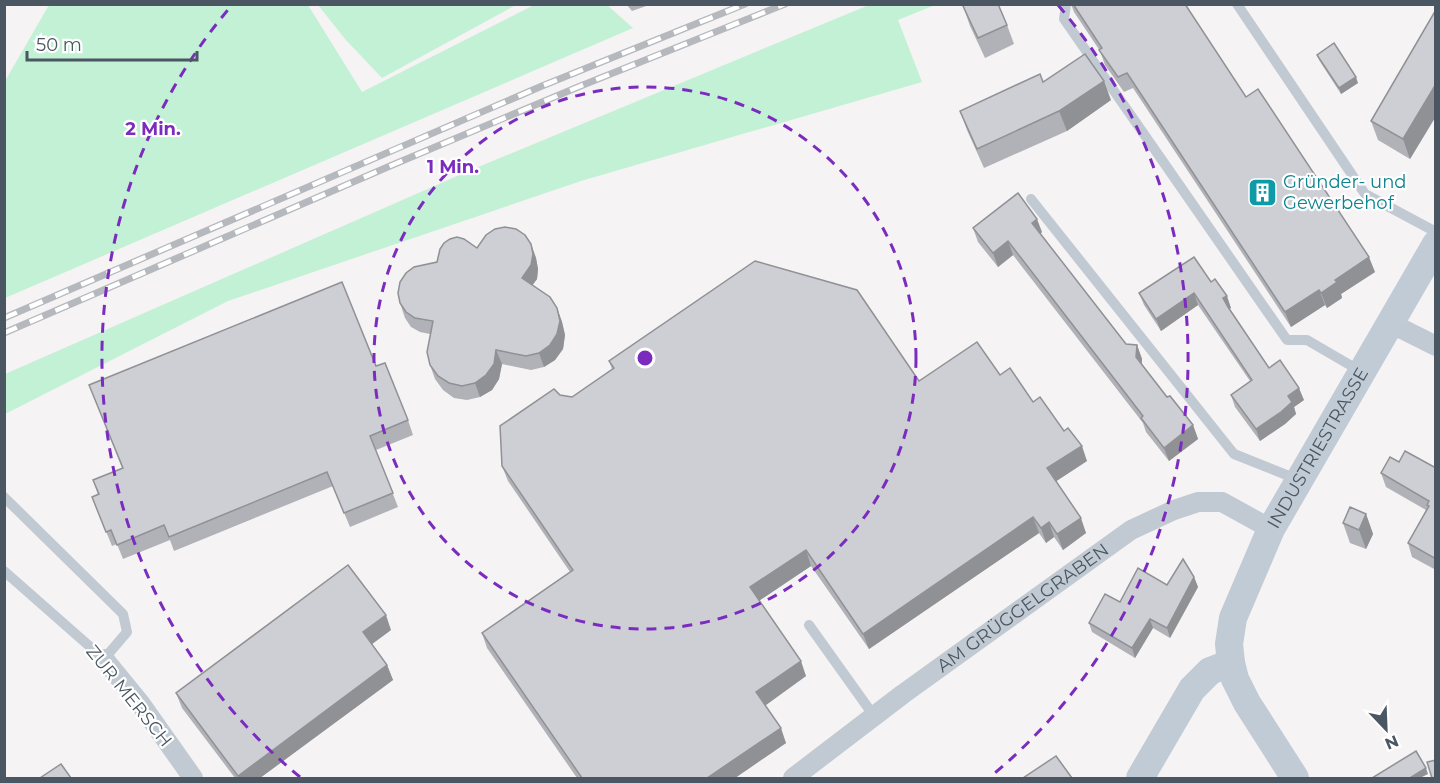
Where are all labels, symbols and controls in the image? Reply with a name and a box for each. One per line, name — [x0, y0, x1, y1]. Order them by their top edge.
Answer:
scale bar — [27, 24, 196, 62]
text: 50 m — [36, 34, 82, 56]
text: 2 Min. — [125, 118, 181, 140]
text: 1 Min. — [427, 156, 479, 178]
place label: Gründer- und Gewerbehof — [1283, 171, 1407, 214]
building icon: Gründer- und Gewerbehof — [1246, 176, 1278, 208]
centre of rings — [635, 348, 655, 368]
street label: INDUSTRIESTRASSE — [1263, 364, 1373, 533]
street label: AM GRÜGGELGRABEN — [933, 539, 1113, 677]
street label: ZUR MERSCH — [81, 641, 177, 751]
north arrow — [1356, 699, 1416, 759]
text: N — [1382, 731, 1401, 754]

